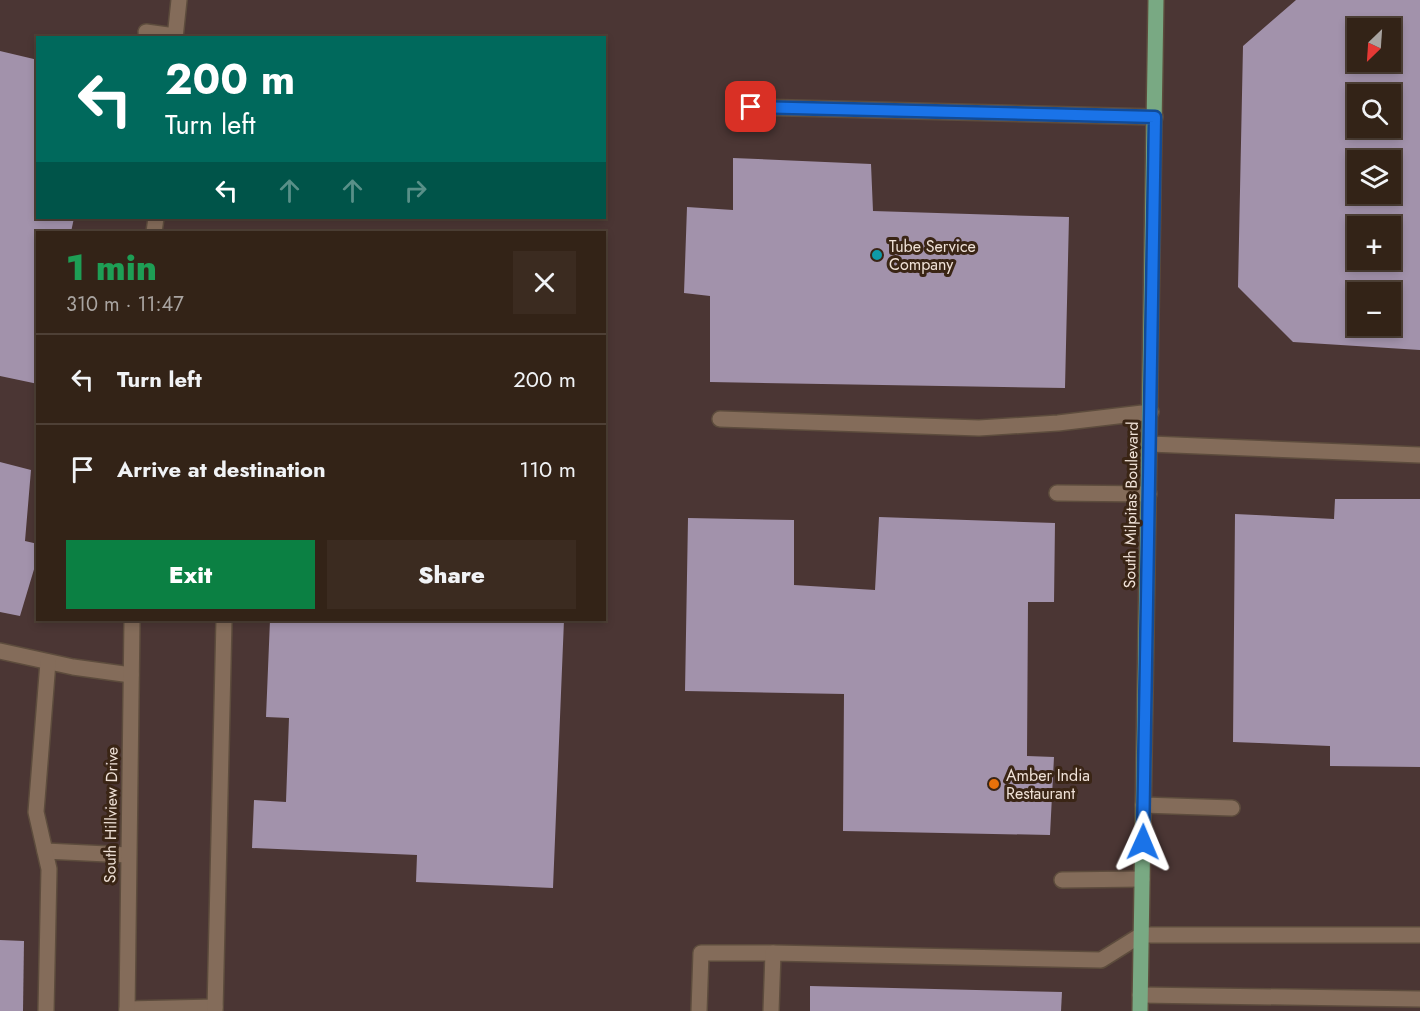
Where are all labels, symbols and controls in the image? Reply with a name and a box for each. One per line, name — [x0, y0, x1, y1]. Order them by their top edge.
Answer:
north arrow — [1347, 18, 1401, 72]
map controls — [1347, 18, 1401, 336]
text: 200 m — [165, 49, 295, 110]
icon: left — [66, 60, 144, 138]
pin — [725, 81, 776, 132]
button: search — [1347, 84, 1401, 138]
icon: arrive — [734, 90, 767, 123]
text: Turn left — [165, 105, 255, 144]
button: layers — [1347, 150, 1401, 204]
icon: left — [210, 174, 243, 207]
icon: ahead — [273, 174, 306, 207]
icon: ahead — [336, 174, 369, 207]
icon: right — [399, 174, 432, 207]
button: + — [1347, 216, 1401, 270]
place label: Tube Service Company — [889, 235, 976, 276]
text: 1 min — [66, 241, 157, 293]
marker: Tube Service Company — [870, 248, 884, 262]
button: close — [513, 251, 576, 314]
button: − — [1347, 282, 1401, 336]
text: 310 m · 11:47 — [66, 290, 184, 319]
icon: left — [66, 363, 99, 396]
text: Turn left — [117, 363, 202, 395]
text: 200 m — [513, 363, 576, 395]
street label: South Milpitas Boulevard — [1118, 421, 1144, 589]
icon: arrive — [66, 453, 99, 486]
text: Arrive at destination — [117, 453, 326, 485]
text: 110 m — [519, 453, 576, 485]
button: Exit — [66, 540, 315, 609]
button: Share — [327, 540, 576, 609]
street label: South Hillview Drive — [98, 747, 124, 883]
place label: Amber India Restaurant — [1006, 764, 1090, 805]
marker: Amber India Restaurant — [987, 777, 1001, 791]
position arrow — [1111, 810, 1175, 874]

